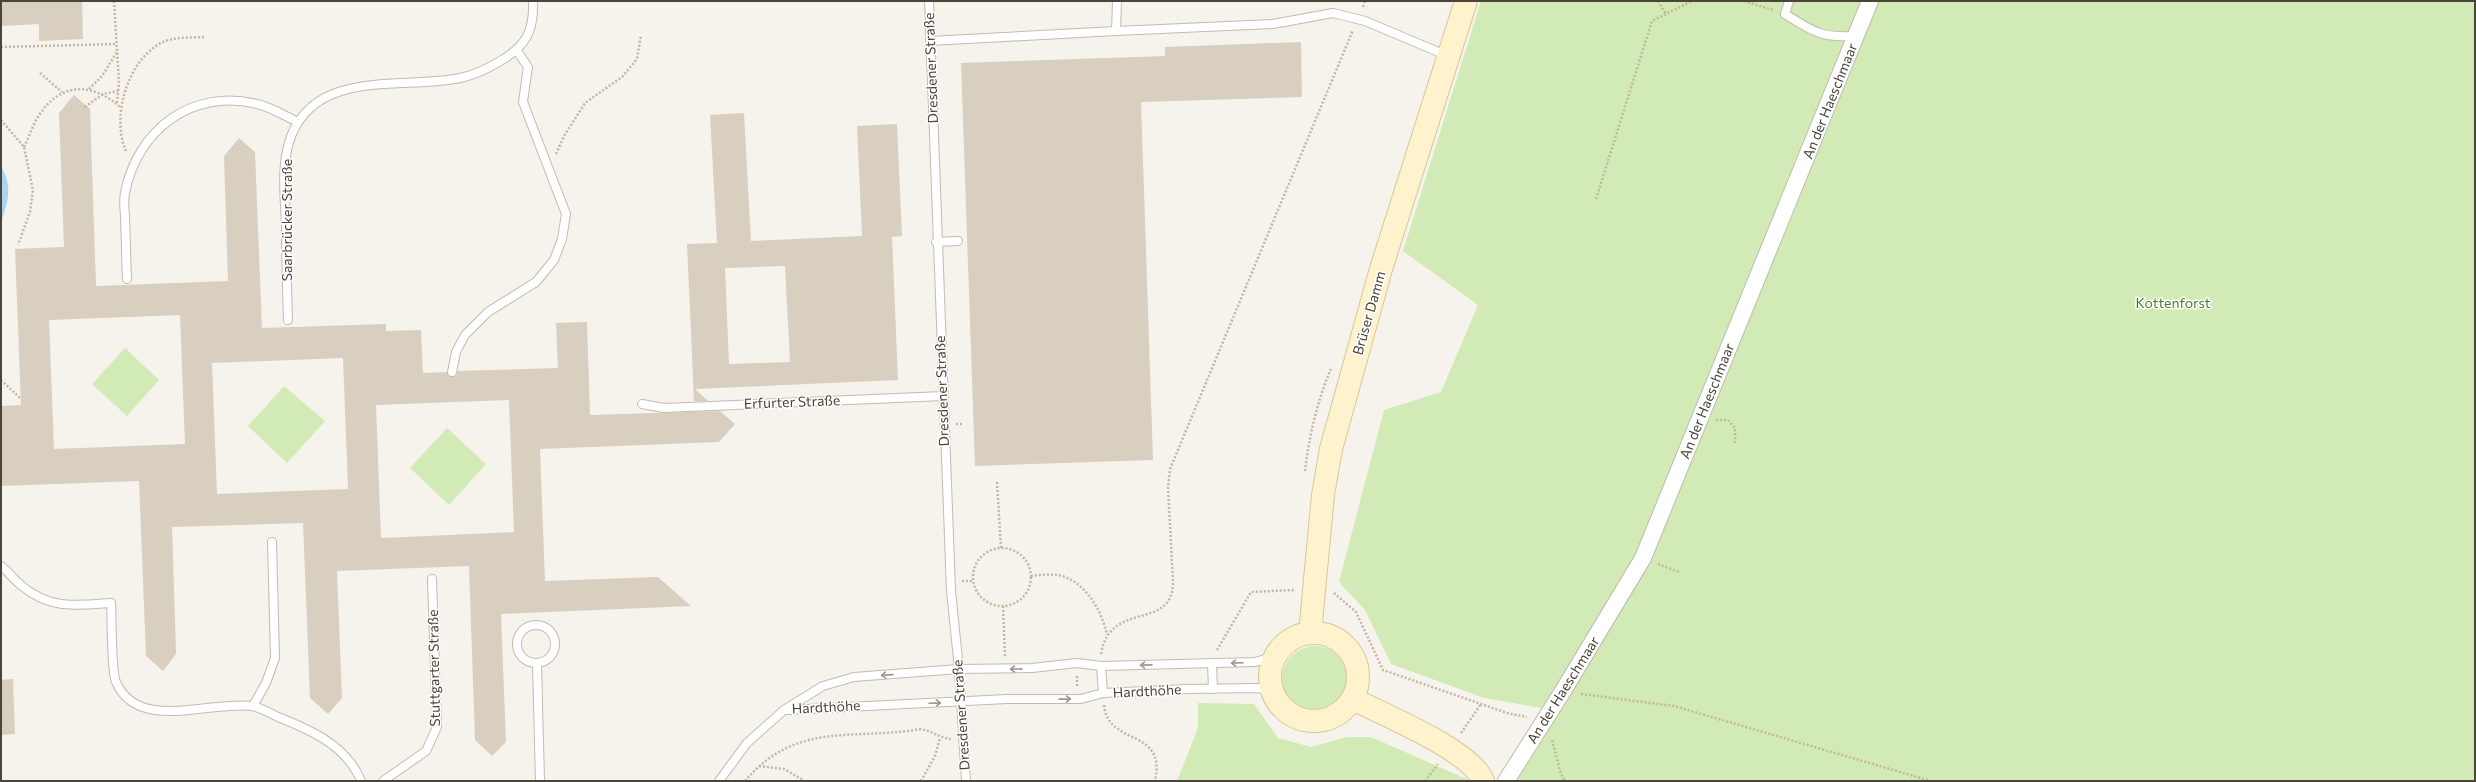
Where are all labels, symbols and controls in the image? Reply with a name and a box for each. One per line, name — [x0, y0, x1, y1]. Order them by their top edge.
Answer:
street label: Dresdener Straße — [920, 12, 941, 124]
street label: An der Haeschmaar — [1799, 40, 1861, 161]
street label: Saarbrücker Straße — [278, 159, 295, 281]
street label: Brüser Damm — [1348, 269, 1389, 357]
park label: Kottenforst — [2136, 294, 2211, 311]
street label: Dresdener Straße — [931, 335, 952, 447]
street label: An der Haeschmaar — [1676, 340, 1738, 461]
street label: Erfurter Straße — [743, 391, 841, 412]
street label: Stuttgarter Straße — [424, 609, 443, 727]
street label: An der Haeschmaar — [1523, 633, 1603, 746]
street label: Dresdener Straße — [948, 659, 973, 771]
one-way arrow — [1231, 659, 1244, 667]
one-way arrow — [1140, 661, 1153, 669]
one-way arrow — [1010, 665, 1023, 673]
one-way arrow — [881, 671, 894, 678]
street label: Hardthöhe — [1112, 680, 1182, 701]
one-way arrow — [1058, 695, 1071, 703]
street label: Hardthöhe — [791, 696, 861, 717]
one-way arrow — [928, 699, 941, 706]

